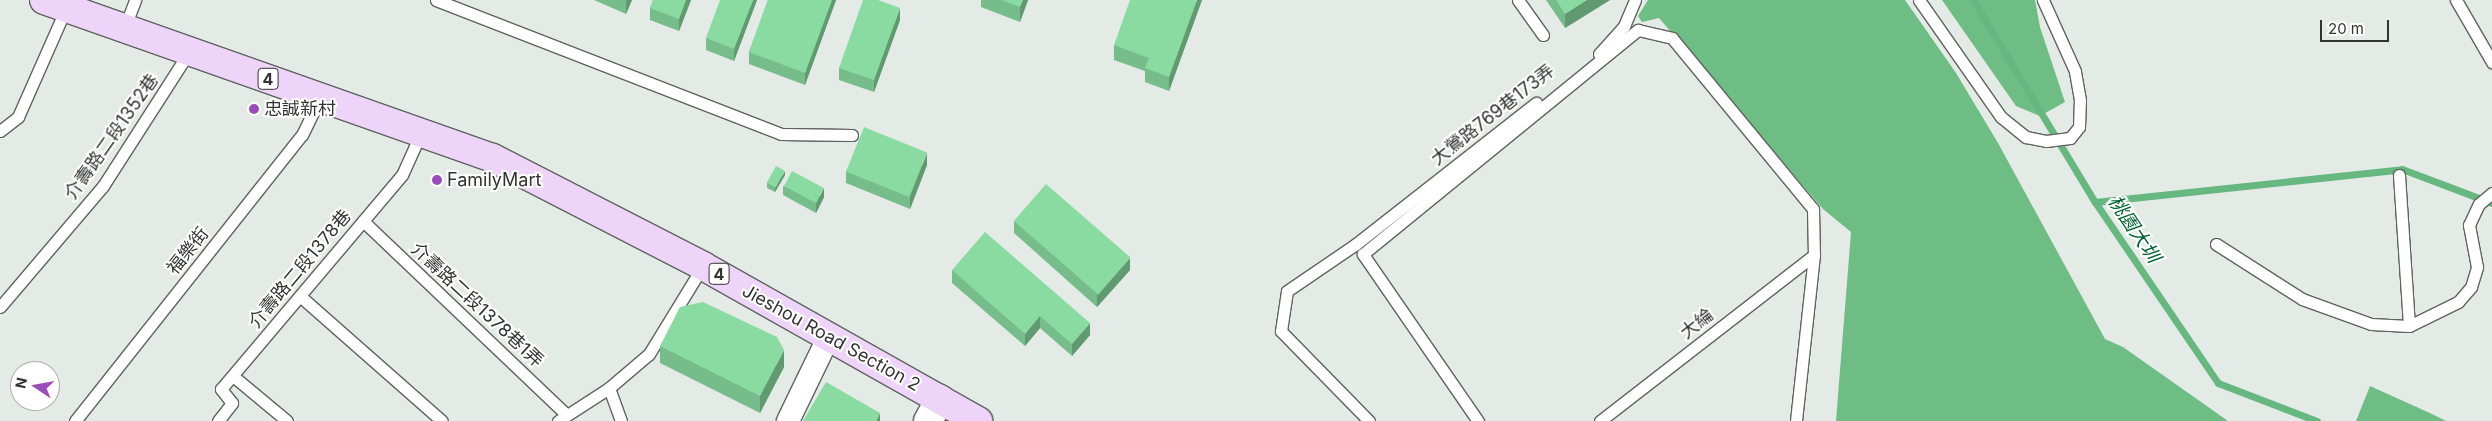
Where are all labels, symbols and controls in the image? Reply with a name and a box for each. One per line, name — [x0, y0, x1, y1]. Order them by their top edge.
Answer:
scale bar — [2322, 10, 2391, 42]
text: 20 m — [2328, 19, 2364, 38]
street label: 大鶯路769巷173弄 — [1427, 60, 1559, 170]
road number: 4 — [257, 66, 279, 92]
street label: 介壽路二段1352巷 — [61, 70, 163, 204]
place label: 忠誠新村 — [264, 98, 336, 120]
marker: 忠誠新村 — [248, 103, 260, 115]
place label: FamilyMart — [447, 169, 541, 191]
marker: FamilyMart — [431, 174, 443, 186]
water label: 桃園大圳 — [2103, 191, 2165, 267]
street label: 介壽路二段1378巷 — [244, 206, 356, 332]
street label: 福樂街 — [163, 223, 213, 279]
street label: 介壽路二段1378巷1弄 — [406, 238, 548, 372]
road number: 4 — [708, 260, 730, 288]
street label: Jieshou Road Section 2 — [738, 280, 924, 396]
street label: 大綸 — [1676, 304, 1718, 344]
north arrow — [10, 361, 60, 411]
text: N — [11, 376, 30, 390]

